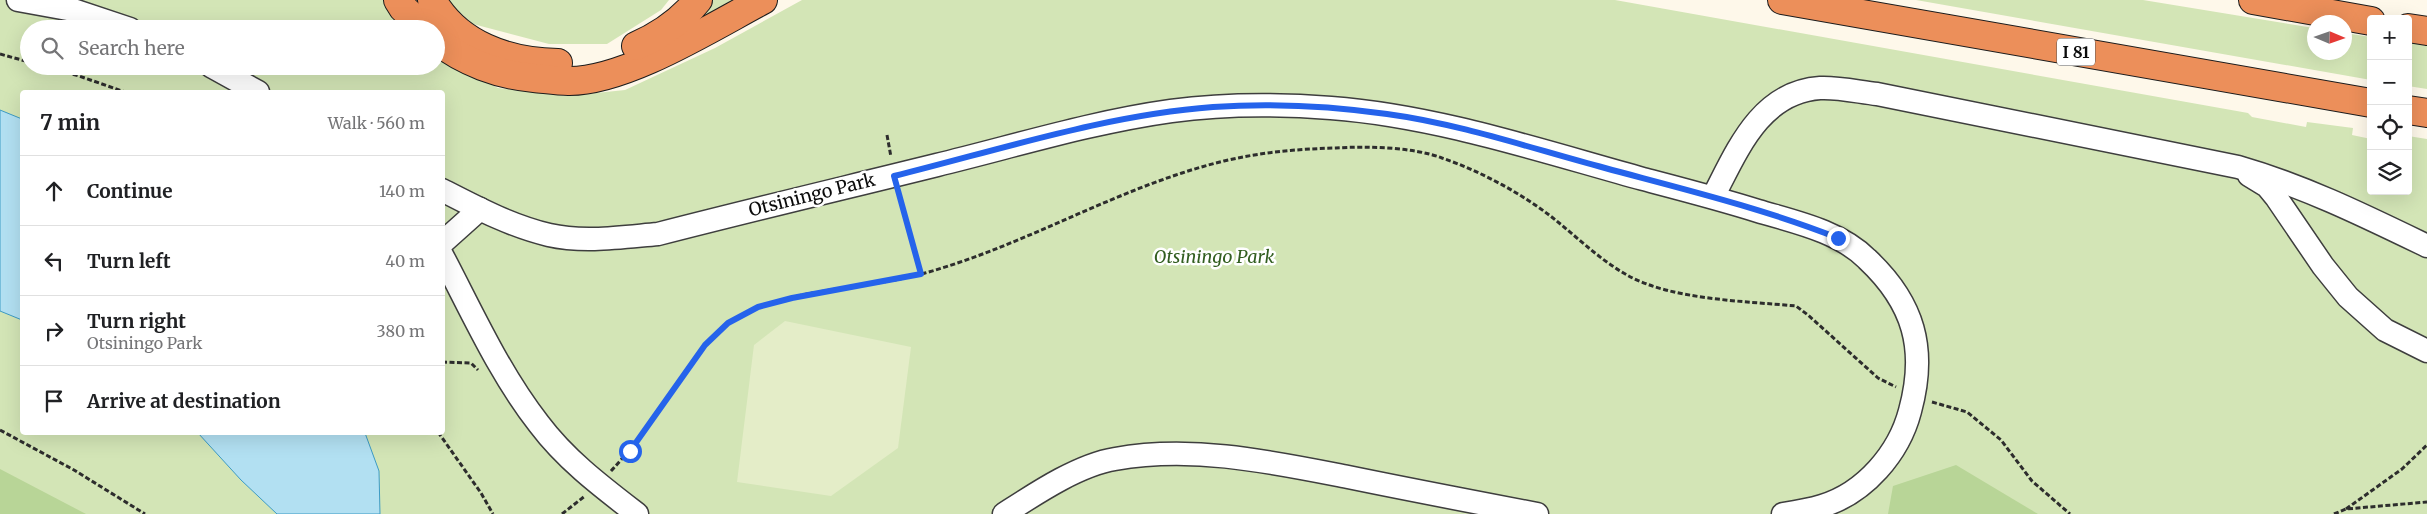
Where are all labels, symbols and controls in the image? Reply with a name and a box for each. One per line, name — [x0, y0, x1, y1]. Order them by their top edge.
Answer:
north arrow — [2307, 15, 2352, 60]
map controls — [2367, 15, 2412, 195]
button: + — [2367, 15, 2412, 60]
search box — [20, 20, 445, 75]
icon: search — [38, 34, 66, 62]
text: Search here — [78, 36, 185, 60]
road number: I 81 — [2057, 38, 2095, 66]
button: − — [2367, 60, 2412, 105]
button: locate — [2367, 105, 2412, 150]
text: 7 min — [40, 109, 100, 136]
text: Walk · 560 m — [328, 113, 425, 133]
button: layers — [2367, 150, 2412, 195]
street label: Otsiningo Park — [746, 168, 878, 221]
icon: ahead — [40, 177, 68, 205]
text: Continue — [87, 179, 173, 203]
text: 140 m — [379, 181, 425, 201]
route end — [1827, 227, 1850, 250]
park label: Otsiningo Park — [1154, 245, 1274, 268]
icon: left — [40, 247, 68, 275]
text: Turn left — [87, 249, 171, 273]
text: 40 m — [385, 251, 425, 271]
text: Turn right — [87, 309, 186, 333]
icon: right — [40, 317, 68, 345]
text: 380 m — [377, 321, 425, 341]
text: Otsiningo Park — [87, 333, 202, 353]
icon: arrive — [40, 387, 68, 415]
text: Arrive at destination — [87, 389, 281, 413]
route start — [619, 440, 642, 463]

